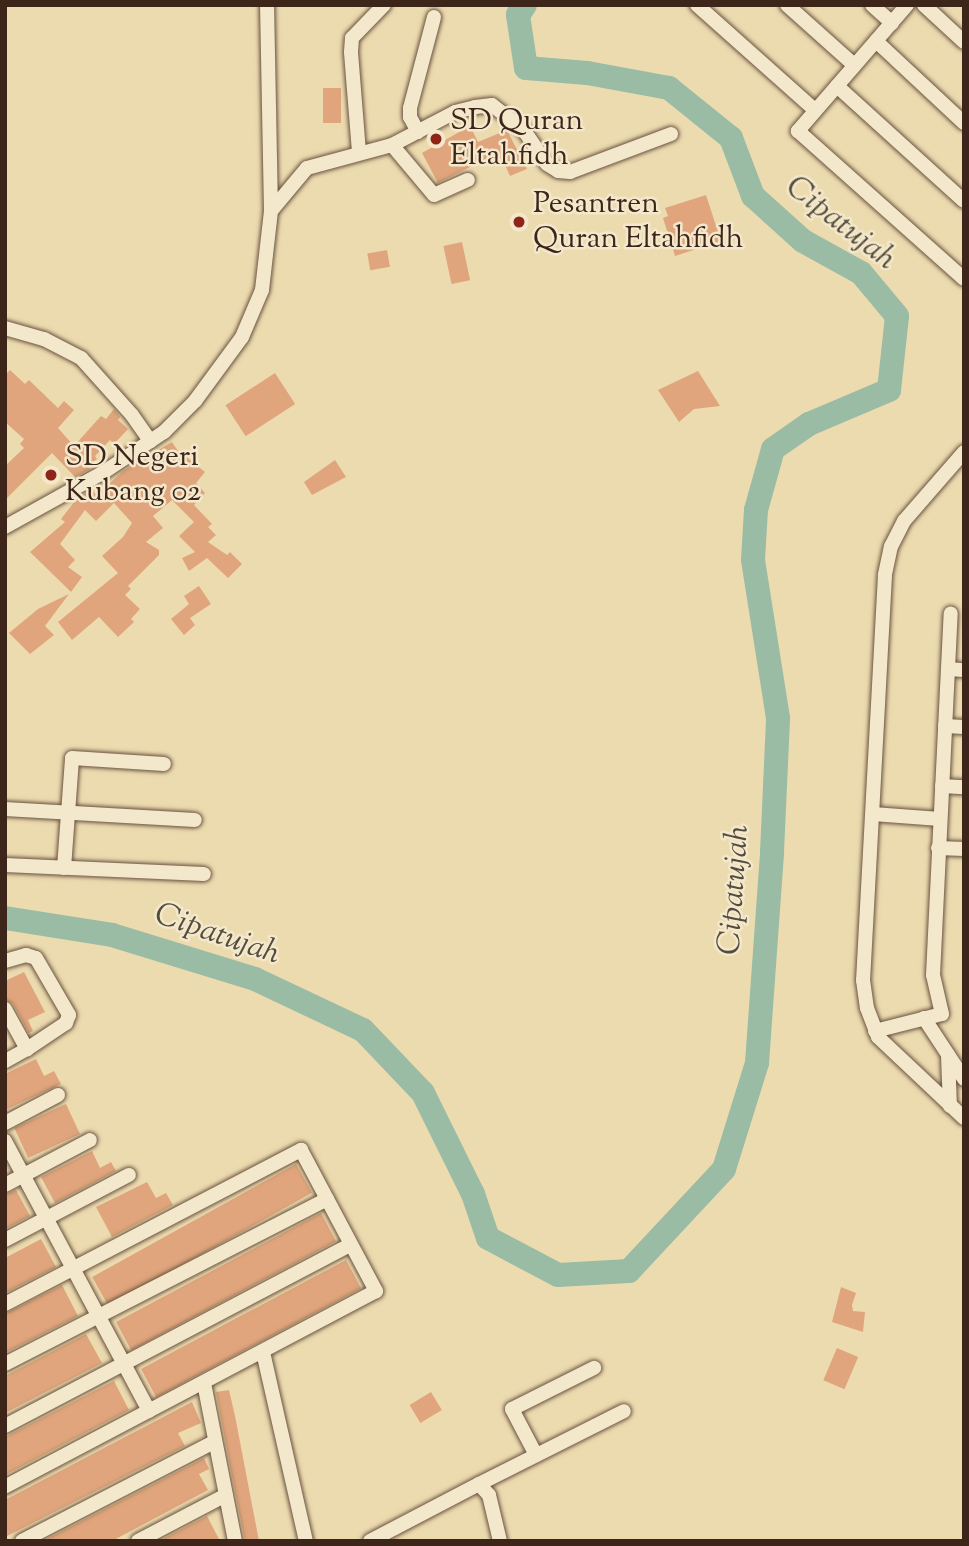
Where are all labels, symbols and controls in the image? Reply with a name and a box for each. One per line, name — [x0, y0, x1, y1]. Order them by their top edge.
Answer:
place label: SD Quran Eltahfidh — [450, 104, 583, 174]
marker: SD Quran Eltahfidh — [428, 131, 444, 147]
water label: Cipatujah — [777, 169, 903, 279]
place label: Pesantren Quran Eltahfidh — [533, 187, 743, 258]
marker: Pesantren Quran Eltahfidh — [511, 214, 527, 230]
place label: SD Negeri Kubang 02 — [65, 440, 201, 510]
marker: SD Negeri Kubang 02 — [43, 467, 59, 483]
water label: Cipatujah — [711, 824, 759, 956]
water label: Cipatujah — [149, 896, 285, 974]

